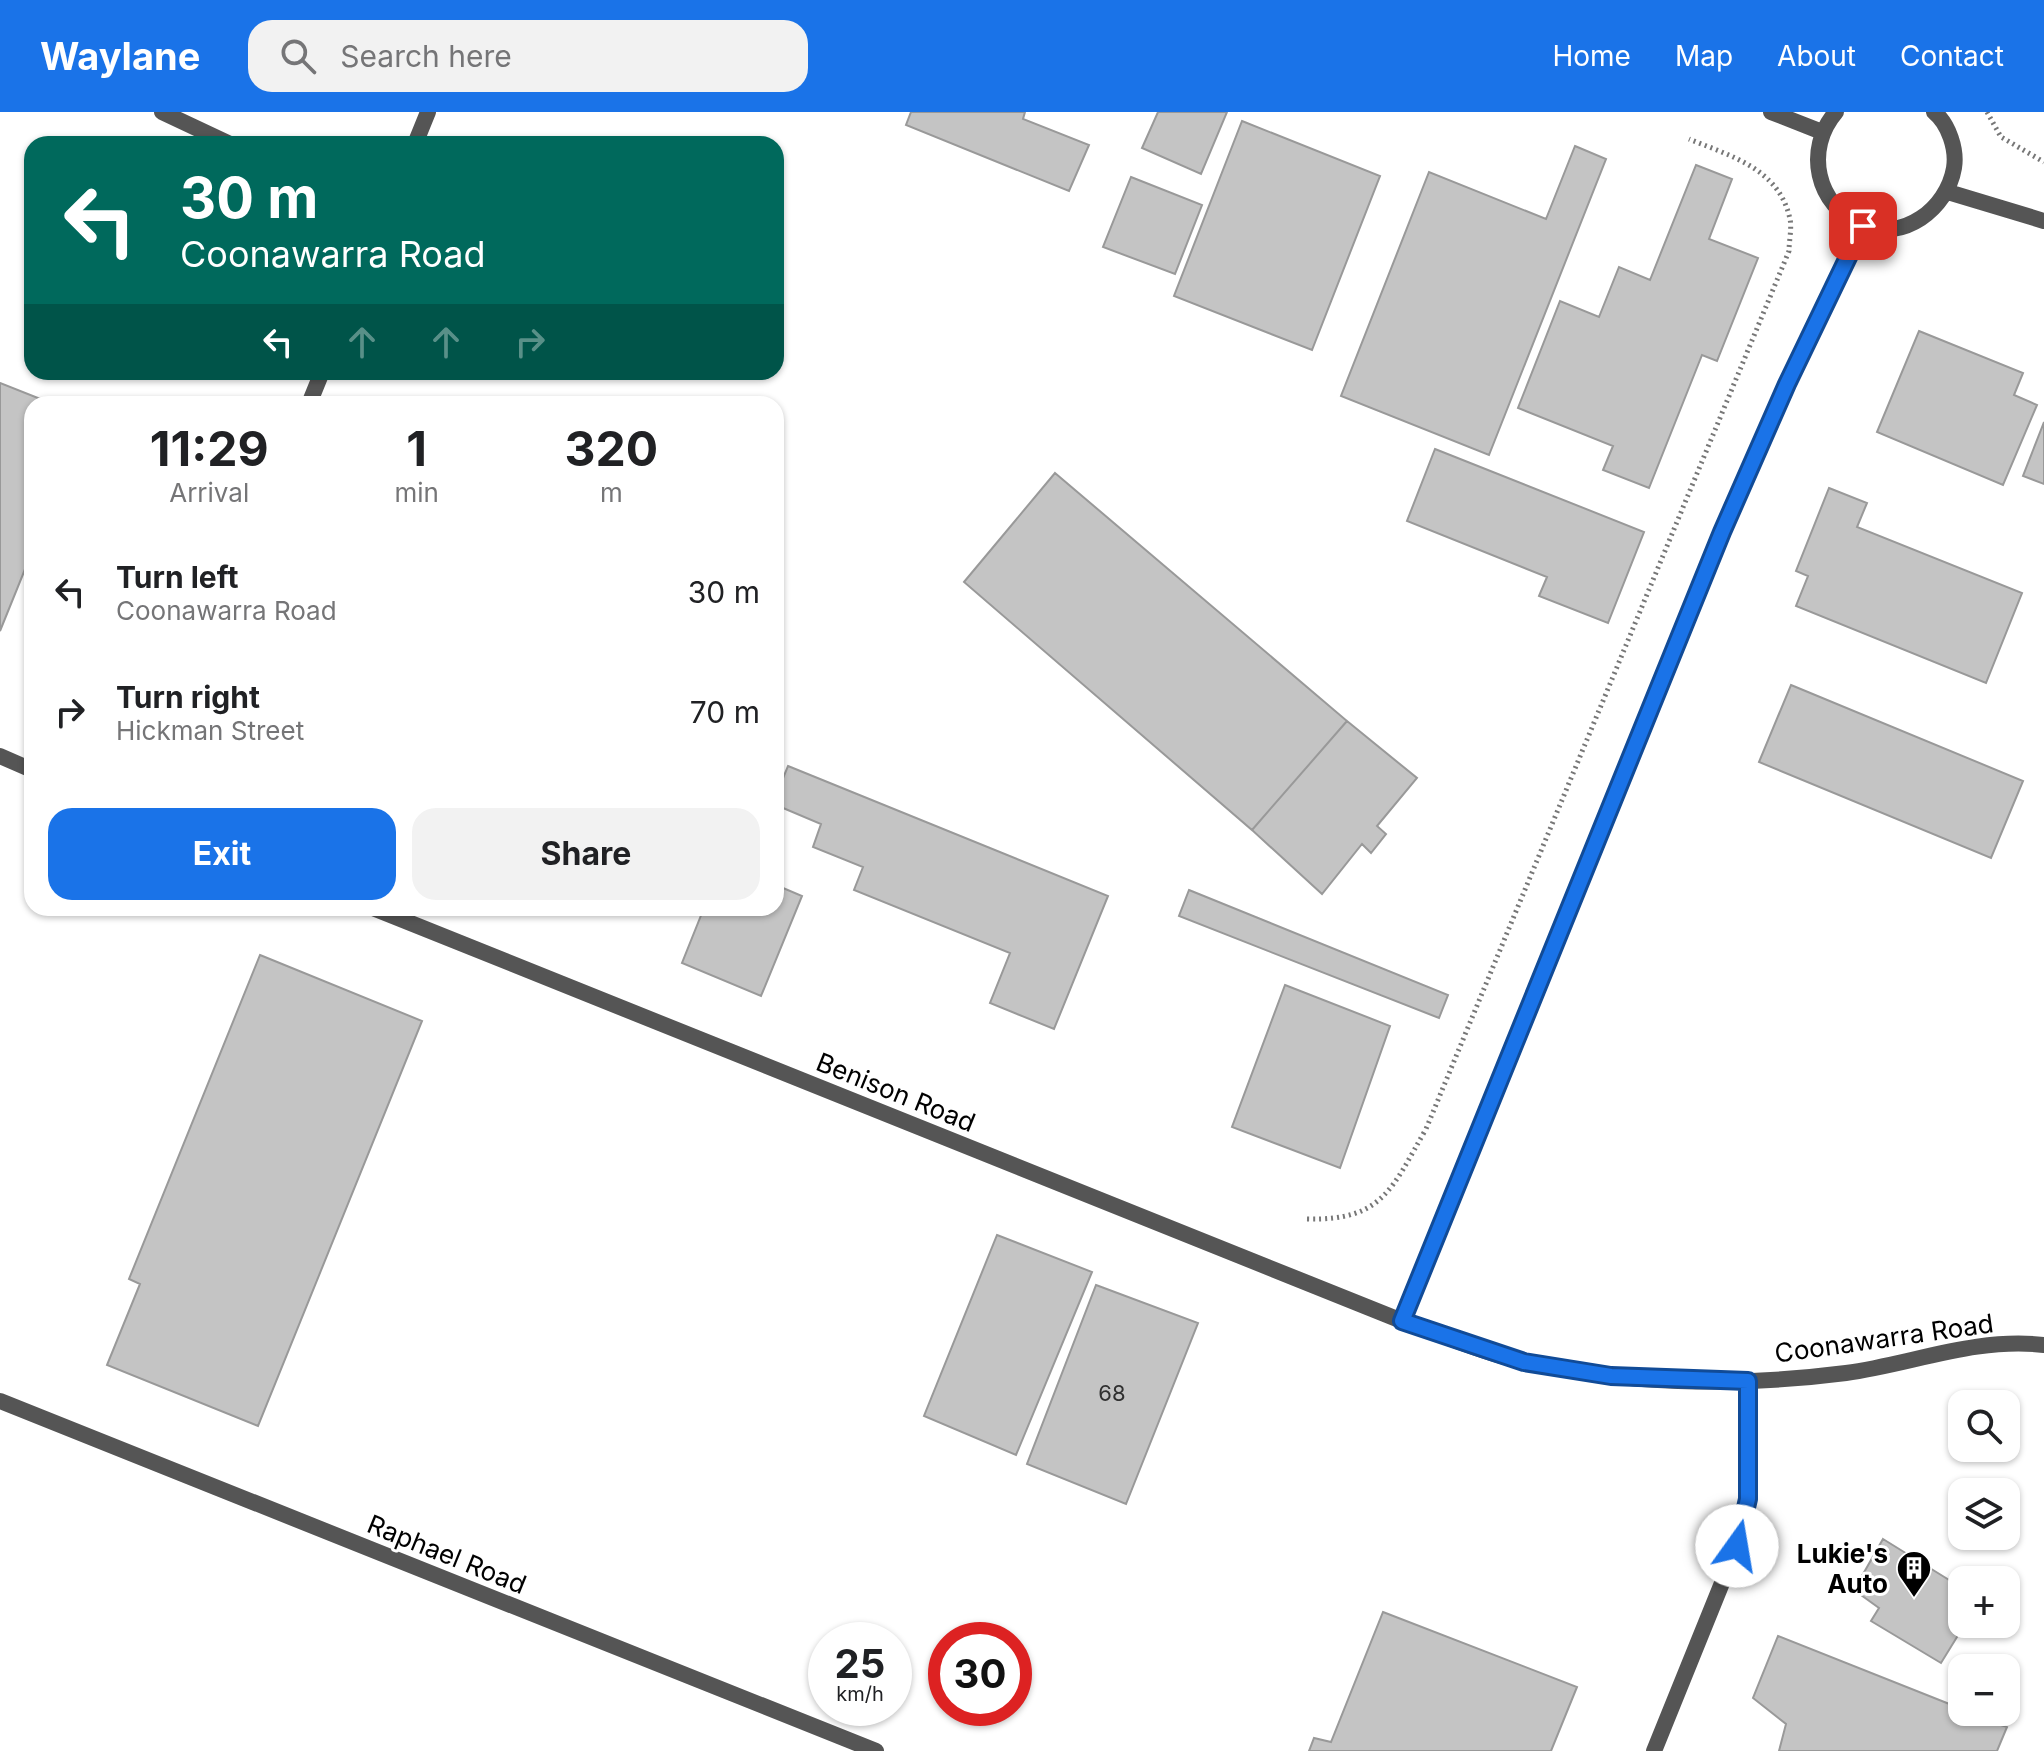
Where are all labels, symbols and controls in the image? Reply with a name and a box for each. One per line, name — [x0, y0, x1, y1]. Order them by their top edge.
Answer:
search box — [248, 20, 808, 92]
text: Waylane — [40, 33, 200, 79]
icon: search — [276, 34, 320, 78]
text: Search here — [340, 38, 512, 74]
text: Home — [1552, 39, 1631, 73]
text: Map — [1675, 39, 1733, 73]
text: About — [1777, 39, 1856, 73]
text: Contact — [1900, 39, 2004, 73]
text: 30 m — [180, 164, 318, 232]
icon: left — [48, 168, 152, 272]
pin — [1829, 192, 1897, 260]
icon: arrive — [1841, 204, 1885, 248]
text: Coonawarra Road — [180, 232, 485, 276]
icon: left — [256, 320, 300, 364]
icon: ahead — [340, 320, 384, 364]
icon: ahead — [424, 320, 468, 364]
icon: right — [508, 320, 552, 364]
text: 11:29 — [150, 419, 269, 478]
text: 1 — [406, 419, 427, 478]
text: 320 — [565, 419, 658, 478]
text: Arrival — [169, 477, 249, 508]
text: min — [394, 477, 439, 508]
text: m — [600, 477, 623, 508]
text: Turn left — [116, 559, 238, 595]
icon: left — [48, 570, 92, 614]
text: 30 m — [688, 574, 760, 610]
text: Coonawarra Road — [116, 595, 337, 626]
text: Turn right — [116, 679, 260, 715]
icon: right — [48, 690, 92, 734]
text: 70 m — [690, 694, 760, 730]
text: Hickman Street — [116, 715, 304, 746]
button: Exit — [48, 808, 396, 900]
button: Share — [412, 808, 760, 900]
street label: Benison Road — [812, 1046, 980, 1138]
street label: Coonawarra Road — [1773, 1307, 1995, 1369]
house number: 68 — [1098, 1380, 1126, 1406]
map controls — [1948, 1390, 2020, 1726]
button: search — [1948, 1390, 2020, 1462]
button: layers — [1948, 1478, 2020, 1550]
position arrow — [1695, 1504, 1779, 1588]
street label: Raphael Road — [363, 1508, 531, 1600]
place label: Lukie's Auto — [1797, 1538, 1888, 1599]
building icon: Lukie's Auto — [1895, 1549, 1933, 1599]
button: + — [1948, 1566, 2020, 1638]
speed limit sign: 30 — [928, 1622, 1032, 1726]
text: 25 — [835, 1639, 885, 1688]
button: − — [1948, 1654, 2020, 1726]
text: km/h — [836, 1682, 884, 1706]

